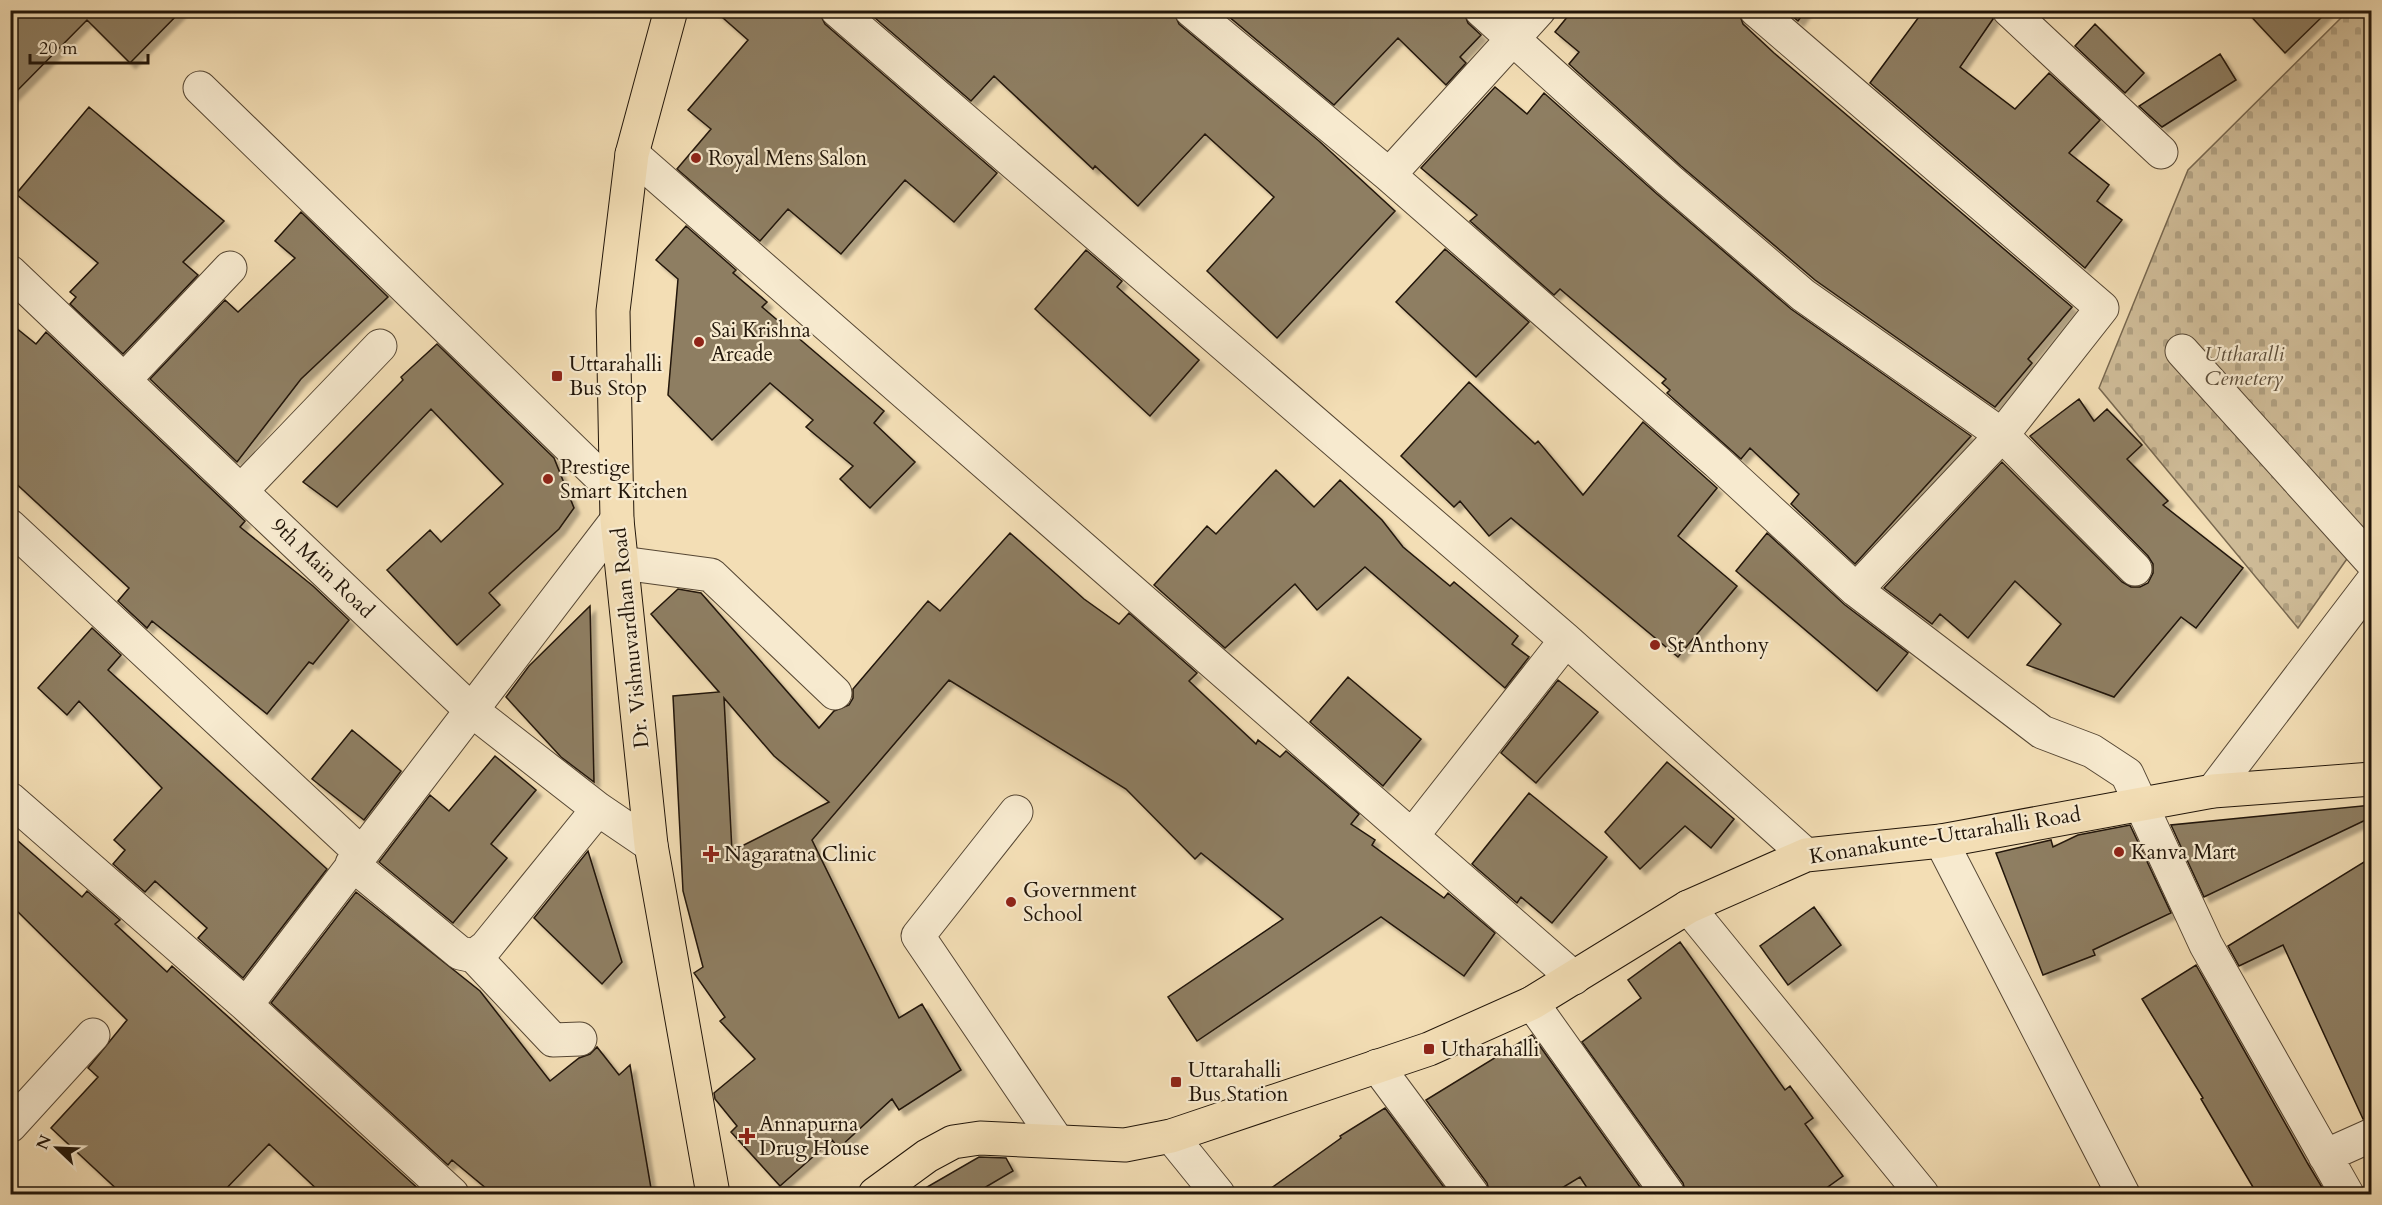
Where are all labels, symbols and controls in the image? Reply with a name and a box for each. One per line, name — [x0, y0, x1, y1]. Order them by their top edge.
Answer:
scale bar — [30, 27, 148, 65]
text: 20 m — [39, 36, 78, 61]
place label: Royal Mens Salon — [708, 144, 867, 173]
marker: Royal Mens Salon — [689, 151, 703, 165]
place label: Sai Krishna Arcade — [711, 316, 811, 369]
marker: Sai Krishna Arcade — [692, 335, 706, 349]
park label: Uttharalli Cemetery — [2204, 340, 2285, 393]
place label: Uttarahalli Bus Stop — [569, 350, 663, 403]
marker: Uttarahalli Bus Stop — [550, 369, 564, 383]
place label: Prestige Smart Kitchen — [560, 453, 688, 506]
marker: Prestige Smart Kitchen — [541, 472, 555, 486]
street label: 9th Main Road — [265, 512, 381, 625]
street label: Dr. Vishnuvardhan Road — [604, 526, 657, 750]
place label: St Anthony — [1667, 631, 1769, 660]
marker: St Anthony — [1648, 638, 1662, 652]
street label: Konanakunte-Uttarahalli Road — [1807, 800, 2083, 871]
place label: Kanva Mart — [2131, 838, 2236, 867]
place label: Nagaratna Clinic — [724, 840, 877, 869]
marker: Nagaratna Clinic — [702, 845, 720, 863]
marker: Kanva Mart — [2112, 845, 2126, 859]
place label: Government School — [1023, 876, 1137, 929]
marker: Government School — [1004, 895, 1018, 909]
place label: Utharahalli — [1441, 1035, 1539, 1064]
marker: Utharahalli — [1422, 1042, 1436, 1056]
place label: Uttarahalli Bus Station — [1188, 1056, 1289, 1109]
marker: Uttarahalli Bus Station — [1169, 1075, 1183, 1089]
place label: Annapurna Drug House — [759, 1110, 870, 1163]
north arrow — [27, 1118, 87, 1178]
marker: Annapurna Drug House — [740, 1129, 754, 1143]
text: N — [31, 1132, 57, 1153]

